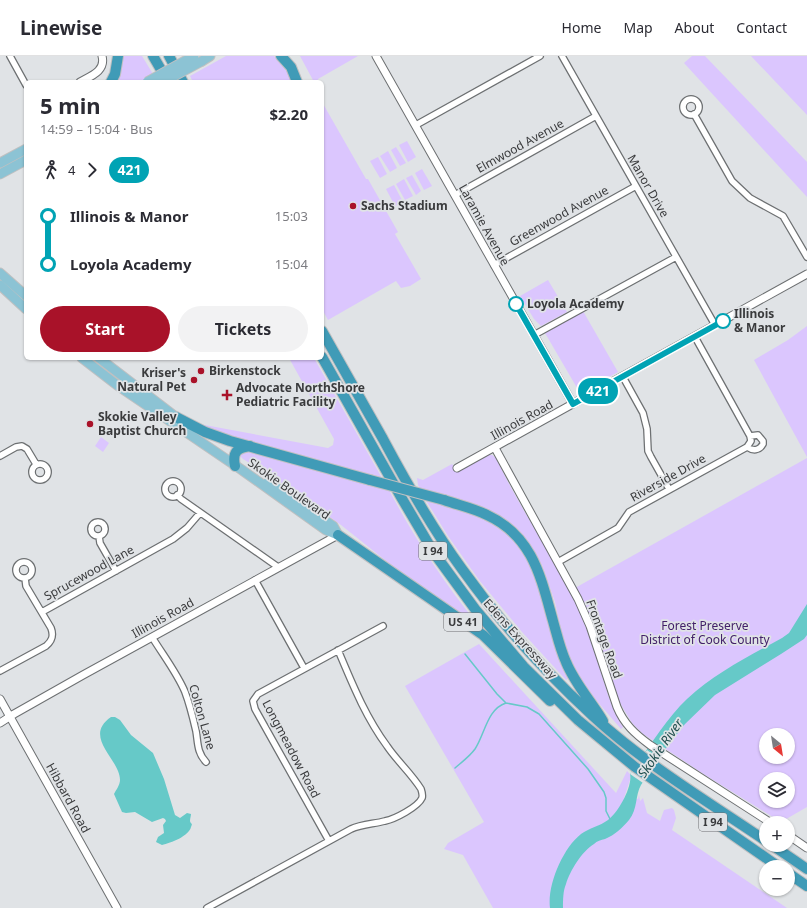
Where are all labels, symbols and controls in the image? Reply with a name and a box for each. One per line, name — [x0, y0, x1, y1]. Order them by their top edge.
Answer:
text: Linewise — [20, 15, 102, 41]
text: Home — [562, 18, 601, 37]
text: Map — [623, 18, 653, 37]
text: About — [675, 18, 714, 37]
text: Contact — [736, 18, 787, 37]
text: 5 min — [40, 90, 101, 120]
text: $2.20 — [269, 104, 308, 124]
street label: Elmwood Avenue — [473, 114, 567, 177]
text: 14:59 – 15:04 · Bus — [40, 120, 153, 138]
street label: Manor Drive — [624, 151, 673, 221]
icon: walk — [40, 159, 62, 181]
icon: forward — [81, 159, 103, 181]
text: 421 — [117, 160, 141, 179]
text: 4 — [68, 161, 75, 179]
street label: Laramie Avenue — [455, 181, 514, 269]
street label: Greenwood Avenue — [506, 181, 612, 250]
place label: Sachs Stadium — [361, 197, 448, 214]
marker: Sachs Stadium — [348, 201, 358, 211]
text: Illinois & Manor — [70, 206, 188, 226]
text: 15:03 — [275, 207, 308, 225]
text: Loyola Academy — [70, 254, 192, 274]
text: 15:04 — [275, 255, 308, 273]
place label: Loyola Academy — [527, 295, 624, 312]
marker: Loyola Academy — [508, 296, 524, 312]
place label: Illinois & Manor — [734, 305, 786, 336]
button: Start — [40, 306, 170, 352]
button: Tickets — [178, 306, 308, 352]
marker: Illinois & Manor — [715, 313, 731, 329]
place label: Birkenstock — [209, 362, 281, 379]
place label: Kriser's Natural Pet — [117, 364, 186, 395]
marker: Birkenstock — [196, 366, 206, 376]
marker: Kriser's Natural Pet — [189, 375, 199, 385]
line badge: 421 — [575, 378, 621, 404]
place label: Advocate NorthShore Pediatric Facility — [236, 379, 365, 410]
text: 421 — [586, 381, 610, 400]
marker: Advocate NorthShore Pediatric Facility — [221, 389, 233, 401]
street label: Illinois Road — [488, 395, 556, 444]
place label: Skokie Valley Baptist Church — [98, 408, 186, 439]
marker: Skokie Valley Baptist Church — [85, 419, 95, 429]
street label: Riverside Drive — [627, 450, 709, 505]
street label: Skokie Boulevard — [245, 454, 334, 523]
street label: Sprucewood Lane — [41, 541, 137, 604]
road number: I 94 — [419, 542, 447, 560]
street label: Illinois Road — [129, 593, 197, 642]
street label: Edens Expressway — [480, 595, 562, 683]
street label: Frontage Road — [582, 597, 627, 681]
road number: US 41 — [444, 613, 482, 631]
park label: Forest Preserve District of Cook County — [640, 617, 771, 648]
street label: Colton Lane — [185, 682, 220, 752]
street label: Longmeadow Road — [258, 697, 324, 801]
water label: Skokie River — [633, 714, 687, 781]
north arrow — [759, 728, 795, 764]
map controls — [759, 728, 795, 896]
street label: Hibbard Road — [42, 760, 95, 836]
button: layers — [759, 772, 795, 808]
road number: I 94 — [699, 813, 727, 831]
button: + — [759, 816, 795, 852]
button: − — [759, 860, 795, 896]

